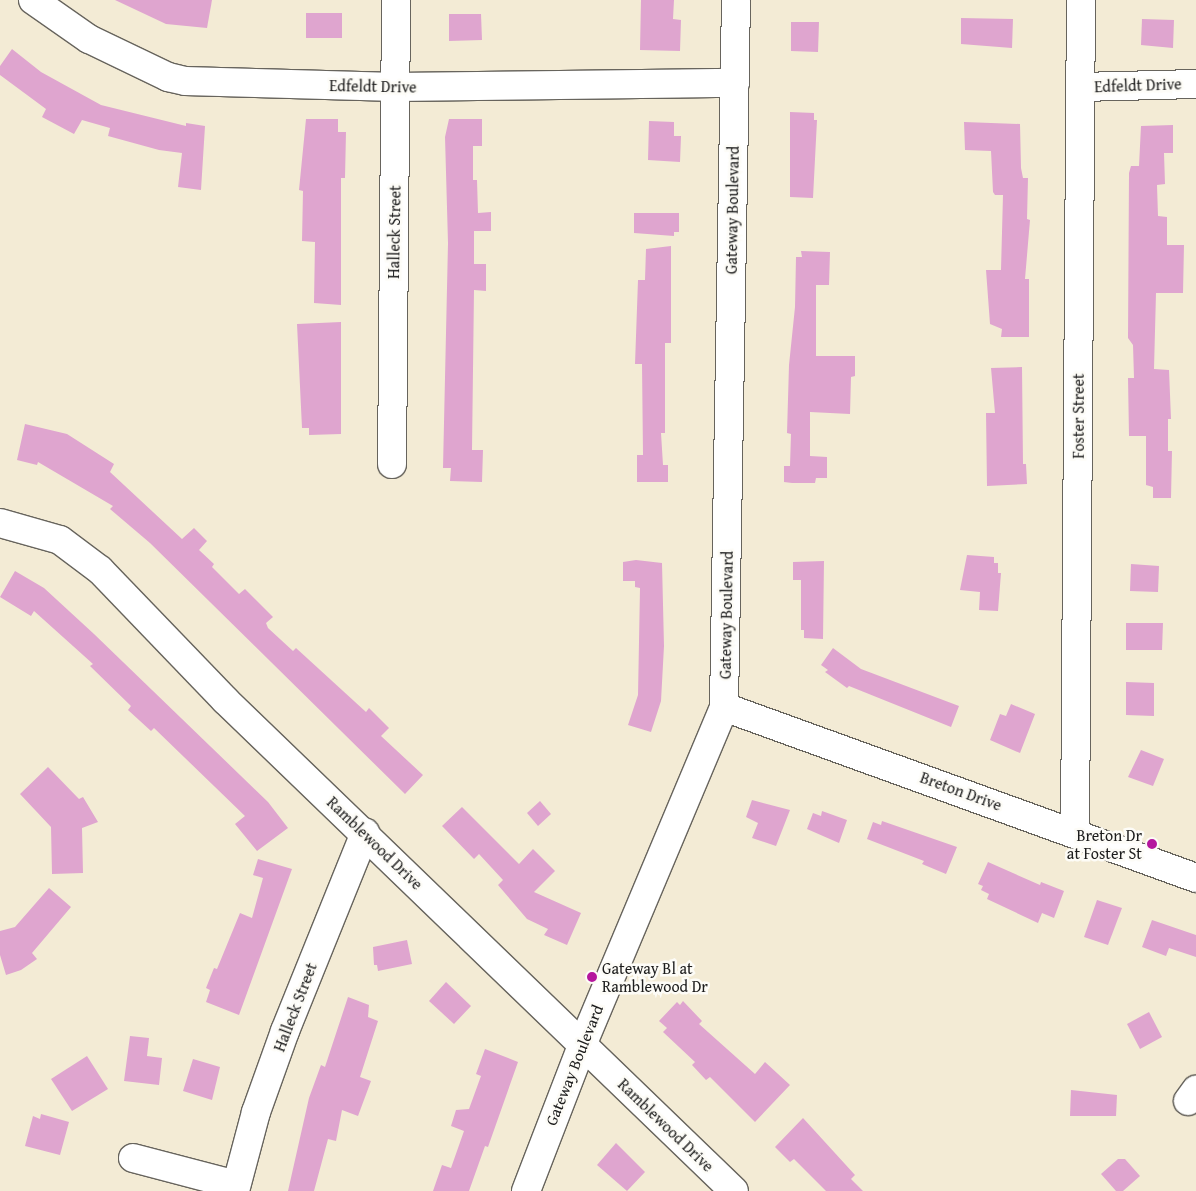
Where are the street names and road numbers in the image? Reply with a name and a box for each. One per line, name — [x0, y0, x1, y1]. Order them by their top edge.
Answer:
street label: Edfeldt Drive — [1094, 74, 1182, 96]
street label: Edfeldt Drive — [329, 76, 417, 96]
street label: Gateway Boulevard — [721, 146, 743, 274]
street label: Halleck Street — [384, 185, 404, 279]
street label: Foster Street — [1068, 373, 1088, 459]
street label: Gateway Boulevard — [715, 551, 737, 679]
street label: Breton Drive — [918, 767, 1004, 815]
street label: Ramblewood Drive — [323, 792, 427, 894]
street label: Halleck Street — [269, 960, 321, 1054]
street label: Gateway Boulevard — [541, 1002, 607, 1128]
street label: Ramblewood Drive — [614, 1074, 718, 1176]

